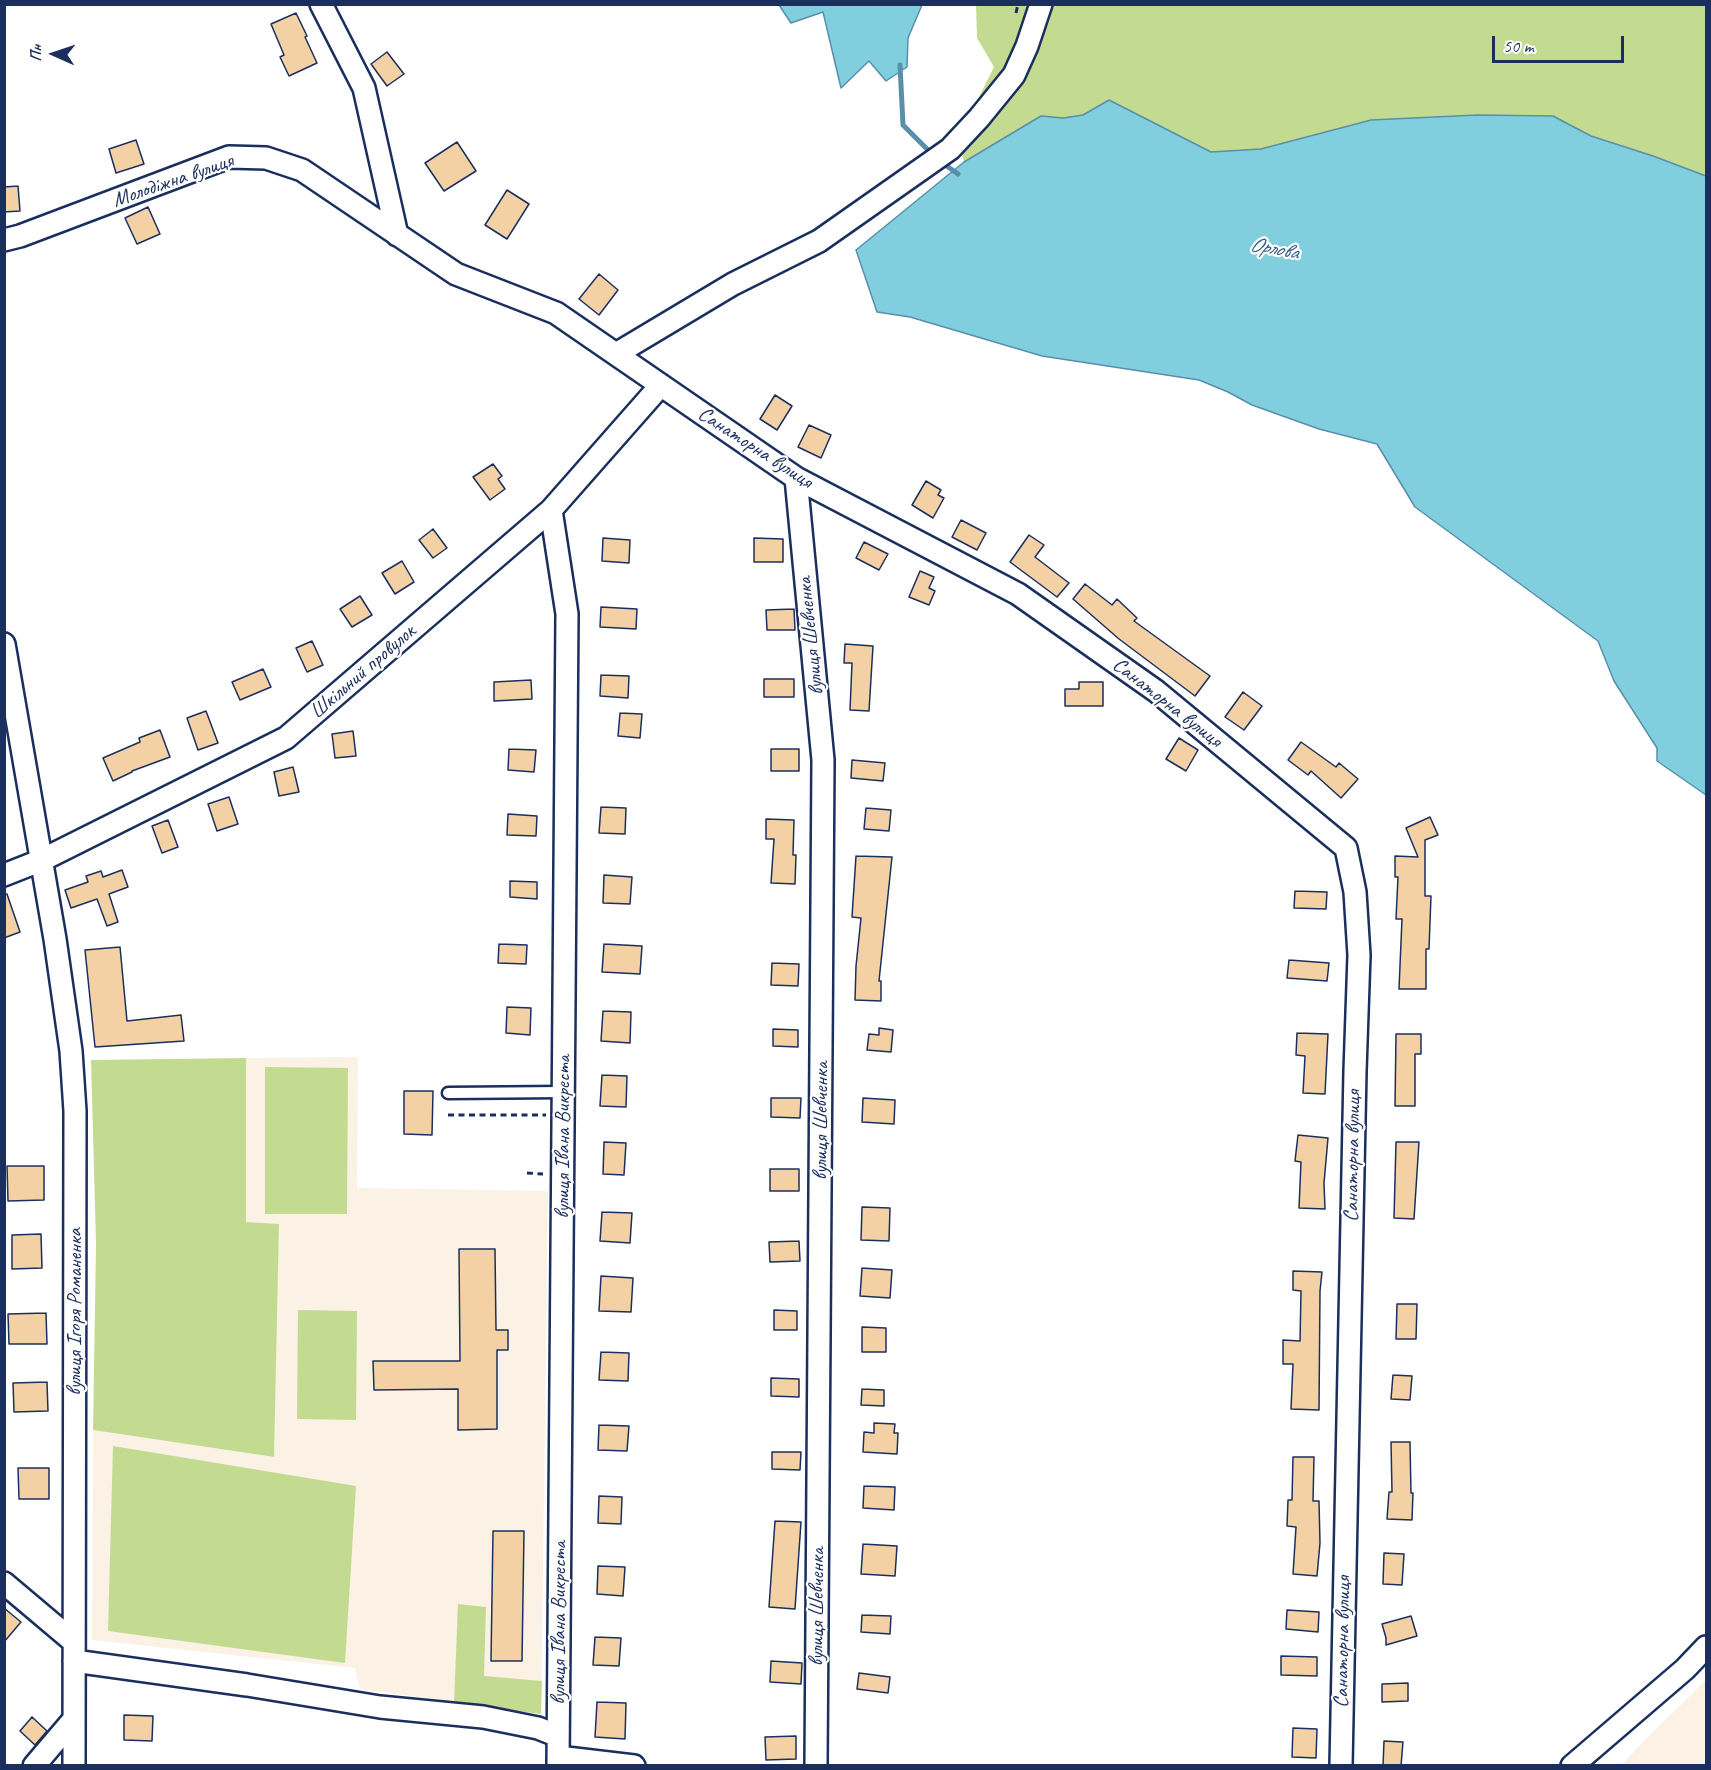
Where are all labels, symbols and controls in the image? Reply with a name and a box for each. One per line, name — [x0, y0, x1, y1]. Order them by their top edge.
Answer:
north arrow — [24, 24, 84, 84]
scale bar — [1495, 24, 1627, 62]
text: 50 m — [1503, 35, 1534, 57]
text: Пн — [26, 44, 46, 62]
street label: Молодіжна вулиця — [109, 149, 237, 213]
water label: Орлова — [1248, 232, 1300, 266]
street label: Санаторна вулиця — [693, 401, 817, 495]
street label: вулиця Шевченка — [792, 576, 830, 696]
street label: Шкільний провулок — [305, 619, 421, 725]
street label: Санаторна вулиця — [1107, 652, 1227, 754]
street label: вулиця Івана Викреста — [550, 1055, 576, 1219]
street label: вулиця Шевченка — [808, 1062, 834, 1180]
street label: Санаторна вулиця — [1339, 1090, 1367, 1222]
street label: вулиця Ігоря Романенка — [62, 1228, 88, 1396]
street label: вулиця Івана Викреста — [546, 1541, 572, 1705]
street label: вулиця Шевченка — [804, 1548, 830, 1666]
street label: Санаторна вулиця — [1329, 1576, 1357, 1708]

